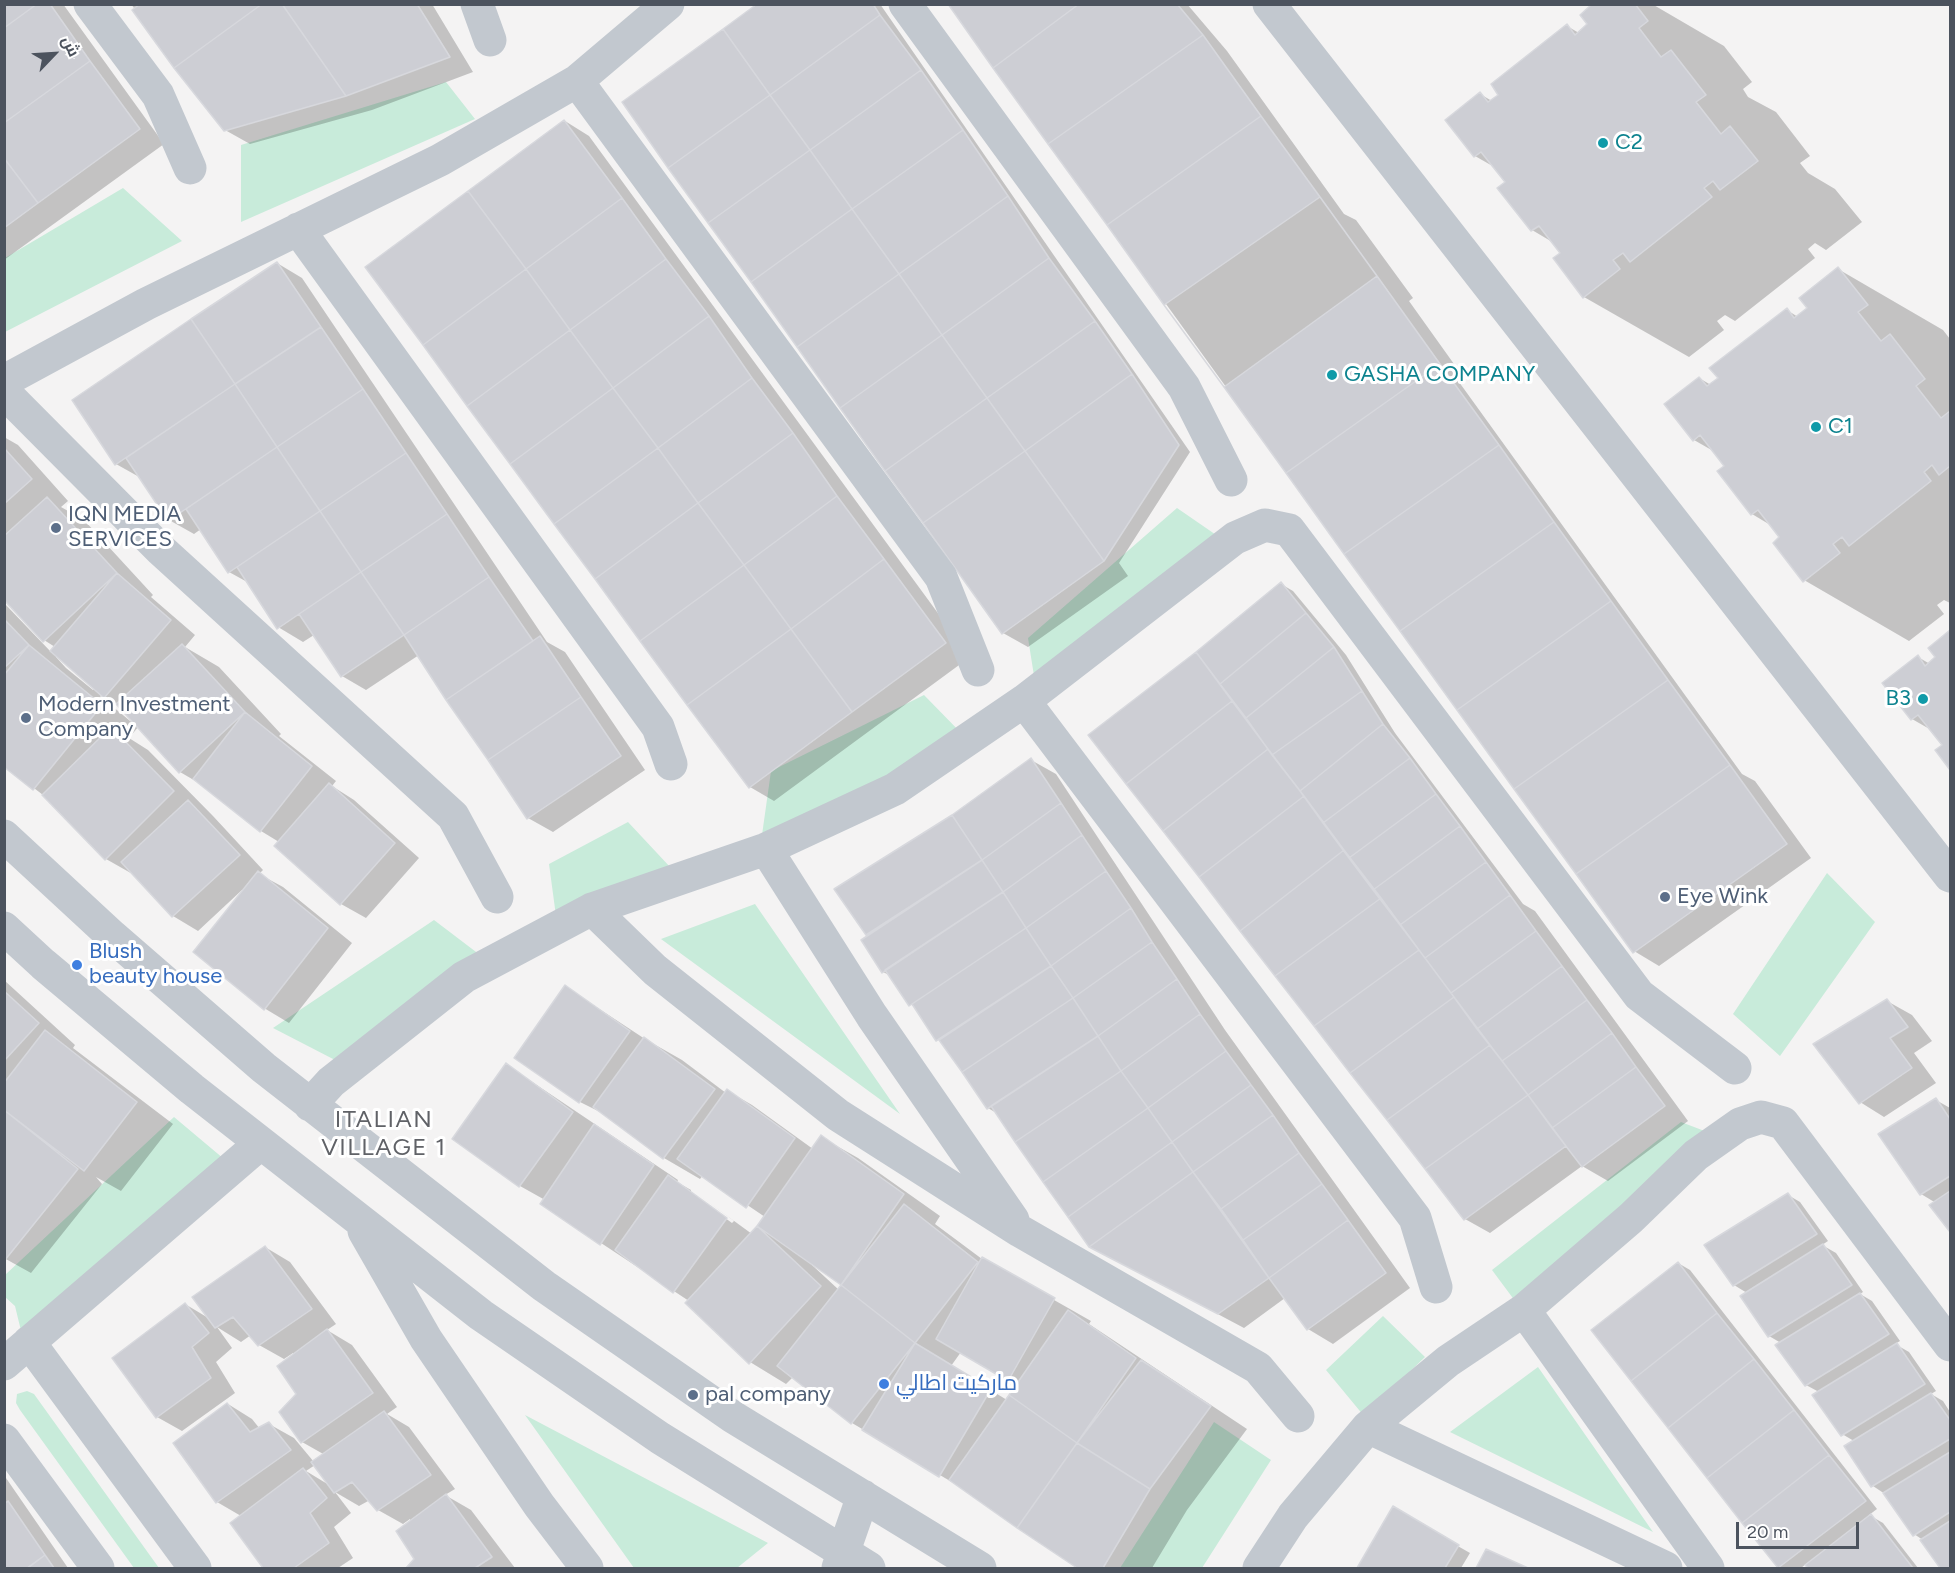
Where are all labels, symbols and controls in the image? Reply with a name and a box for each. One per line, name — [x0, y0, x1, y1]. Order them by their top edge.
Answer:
north arrow — [24, 24, 84, 84]
text: ش — [58, 33, 84, 60]
place label: C2 — [1615, 130, 1643, 156]
marker: C2 — [1596, 136, 1610, 150]
place label: GASHA COMPANY — [1344, 362, 1535, 388]
marker: GASHA COMPANY — [1325, 368, 1339, 382]
place label: C1 — [1828, 414, 1853, 440]
marker: C1 — [1809, 420, 1823, 434]
place label: IQN MEDIA SERVICES — [68, 502, 181, 554]
marker: IQN MEDIA SERVICES — [49, 521, 63, 535]
place label: B3 — [1886, 686, 1911, 712]
place label: Modern Investment Company — [38, 692, 231, 744]
marker: B3 — [1916, 692, 1930, 706]
marker: Modern Investment Company — [19, 711, 33, 725]
place label: Eye Wink — [1677, 884, 1768, 910]
marker: Eye Wink — [1658, 890, 1672, 904]
place label: Blush beauty house — [89, 939, 222, 990]
marker: Blush beauty house — [70, 958, 84, 972]
district label: ITALIAN VILLAGE 1 — [321, 1106, 447, 1162]
place label: ماركيت اطالي — [896, 1371, 1017, 1397]
marker: ماركيت اطالي — [877, 1377, 891, 1391]
place label: pal company — [705, 1382, 831, 1408]
marker: pal company — [686, 1388, 700, 1402]
scale bar — [1739, 1510, 1862, 1548]
text: 20 m — [1747, 1521, 1788, 1543]

